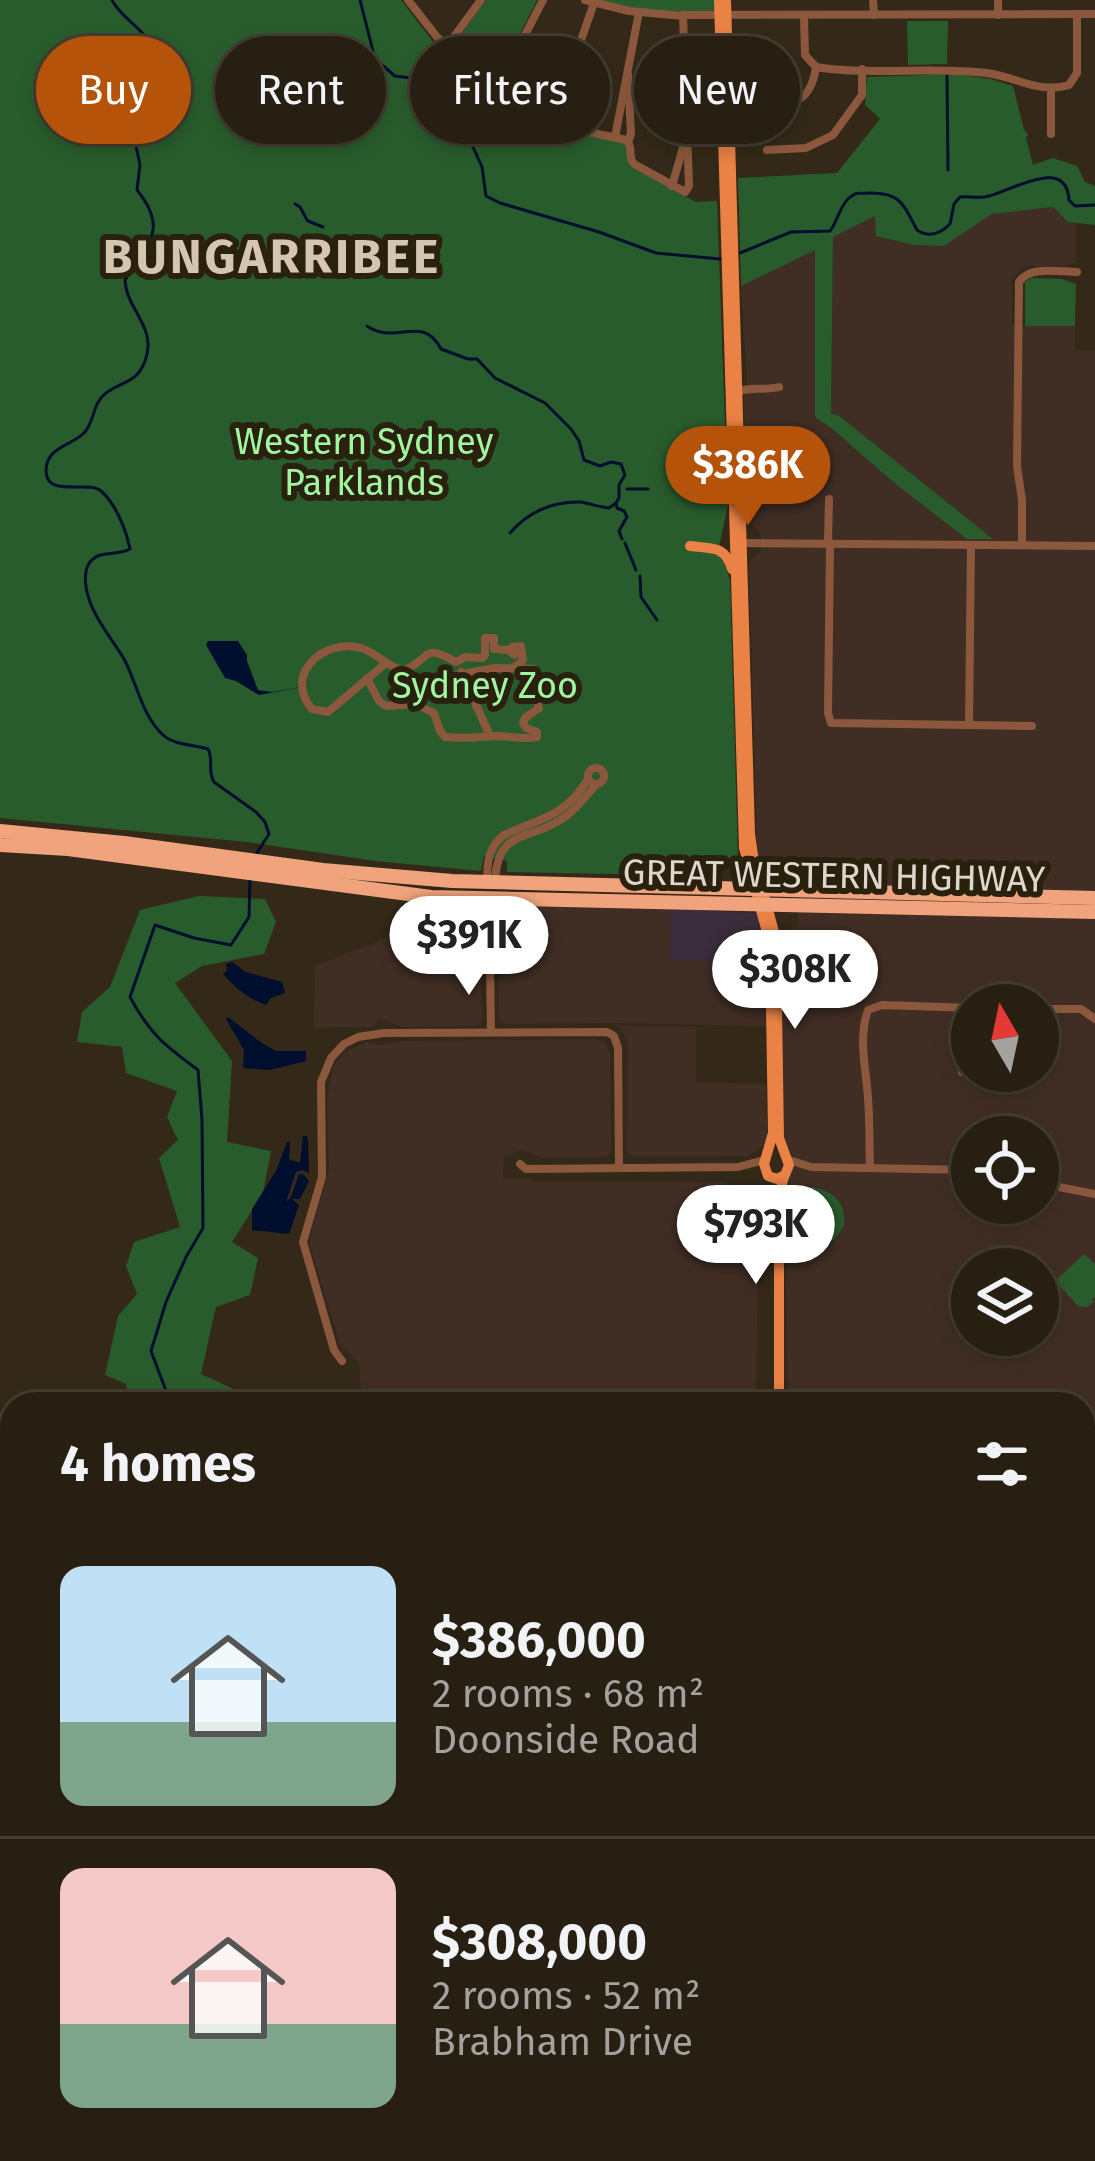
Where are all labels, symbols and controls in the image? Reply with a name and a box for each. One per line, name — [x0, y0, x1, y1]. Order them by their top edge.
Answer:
chip: Buy — [36, 36, 191, 144]
chip: Rent — [215, 36, 386, 144]
chip: Filters — [410, 36, 610, 144]
chip: New — [634, 36, 800, 144]
district label: BUNGARRIBEE — [103, 228, 441, 286]
park label: Western Sydney Parklands — [234, 420, 494, 505]
pin: $386K — [664, 426, 832, 528]
text: $386K — [692, 442, 804, 488]
park label: Sydney Zoo — [392, 664, 578, 708]
street label: GREAT WESTERN HIGHWAY — [622, 850, 1046, 902]
pin: $391K — [385, 896, 553, 998]
text: $391K — [416, 912, 522, 958]
pin: $308K — [711, 930, 879, 1032]
text: $308K — [739, 946, 851, 992]
north arrow — [951, 984, 1059, 1092]
map controls — [951, 984, 1059, 1356]
button: locate — [951, 1116, 1059, 1224]
pin: $793K — [672, 1185, 840, 1287]
text: $793K — [704, 1201, 808, 1247]
button: layers — [951, 1248, 1059, 1356]
icon: filters — [969, 1431, 1035, 1497]
text: 4 homes — [60, 1433, 256, 1495]
text: $386,000 — [432, 1609, 646, 1671]
icon: home — [156, 1614, 300, 1758]
text: 2 rooms · 68 m² — [432, 1671, 704, 1717]
text: Doonside Road — [432, 1717, 700, 1763]
text: $308,000 — [432, 1911, 647, 1973]
icon: home — [156, 1916, 300, 2060]
text: 2 rooms · 52 m² — [432, 1973, 700, 2019]
text: Brabham Drive — [432, 2019, 693, 2065]

